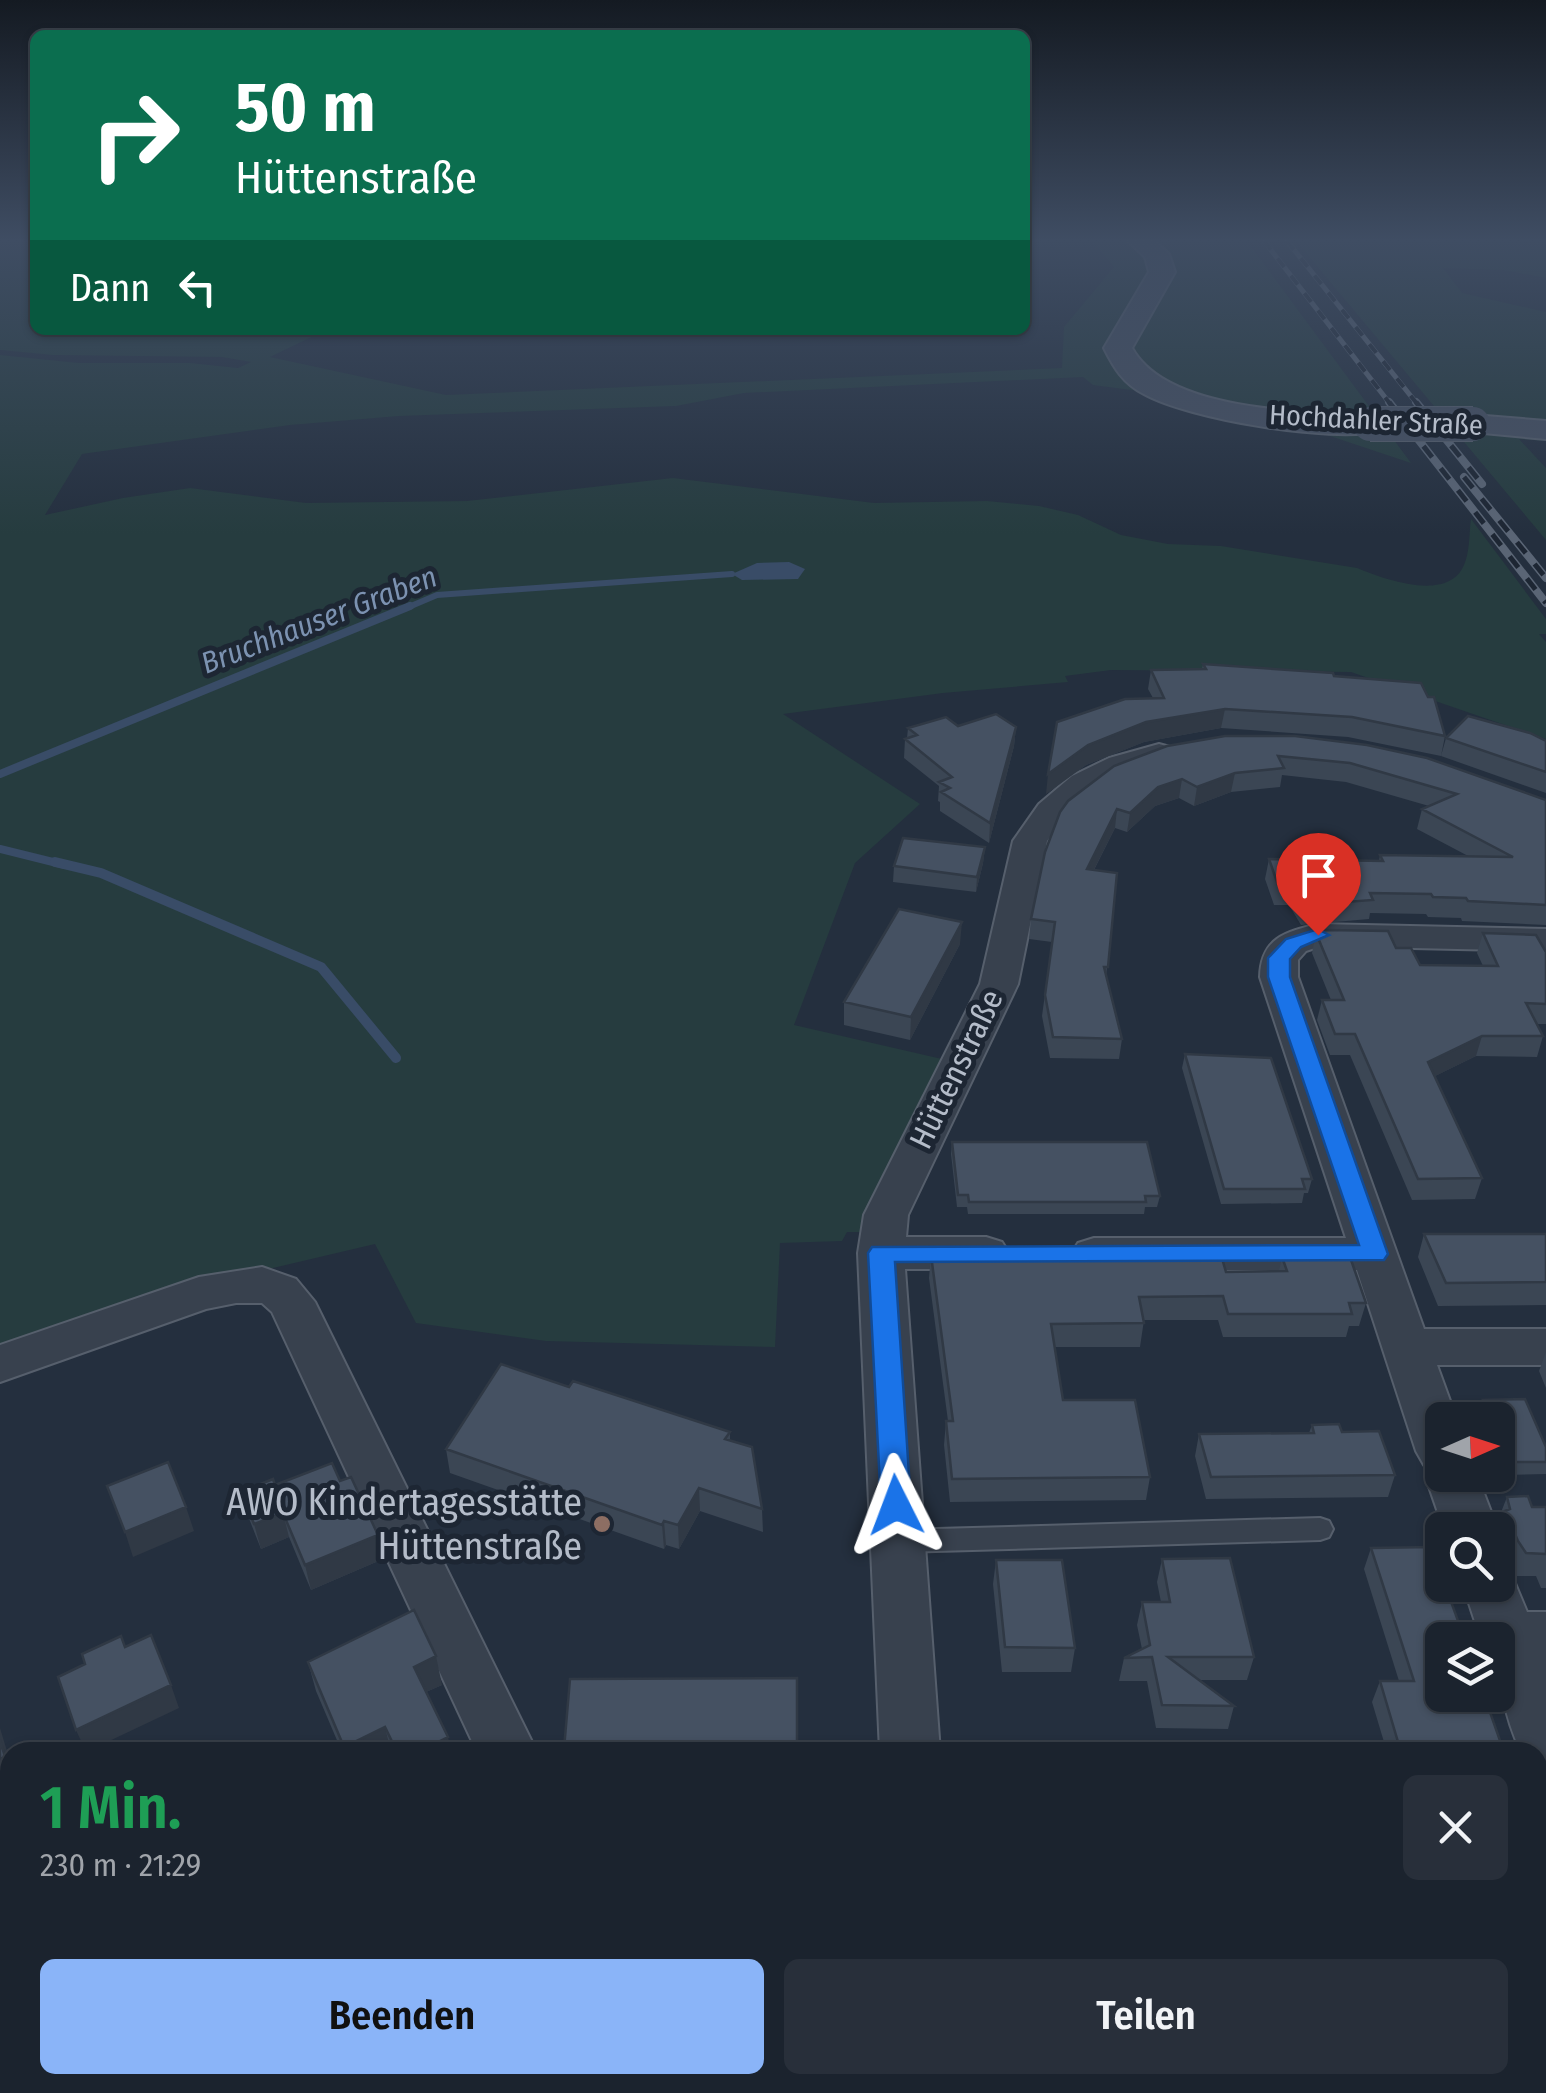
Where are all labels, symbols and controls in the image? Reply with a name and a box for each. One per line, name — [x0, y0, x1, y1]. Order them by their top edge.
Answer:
text: 50 m — [235, 66, 376, 150]
icon: right — [70, 70, 200, 200]
text: Hüttenstraße — [235, 151, 477, 205]
icon: left — [170, 260, 225, 315]
text: Dann — [70, 265, 150, 311]
street label: Hochdahler Straße — [1268, 398, 1484, 442]
water label: Bruchhauser Graben — [196, 558, 442, 682]
pin — [1276, 833, 1361, 936]
icon: arrive — [1291, 848, 1346, 903]
street label: Hüttenstraße — [901, 983, 1011, 1155]
north arrow — [1425, 1402, 1515, 1492]
map controls — [1425, 1402, 1515, 1712]
position arrow — [844, 1453, 948, 1557]
place label: AWO Kindertagesstätte Hüttenstraße — [226, 1479, 582, 1569]
button: search — [1425, 1512, 1515, 1602]
marker: AWO Kindertagesstätte Hüttenstraße — [591, 1513, 613, 1535]
button: layers — [1425, 1622, 1515, 1712]
text: 1 Min. — [40, 1772, 181, 1844]
button: close — [1403, 1775, 1508, 1880]
text: 230 m · 21:29 — [40, 1846, 201, 1884]
button: Beenden — [40, 1959, 764, 2074]
button: Teilen — [784, 1959, 1508, 2074]

